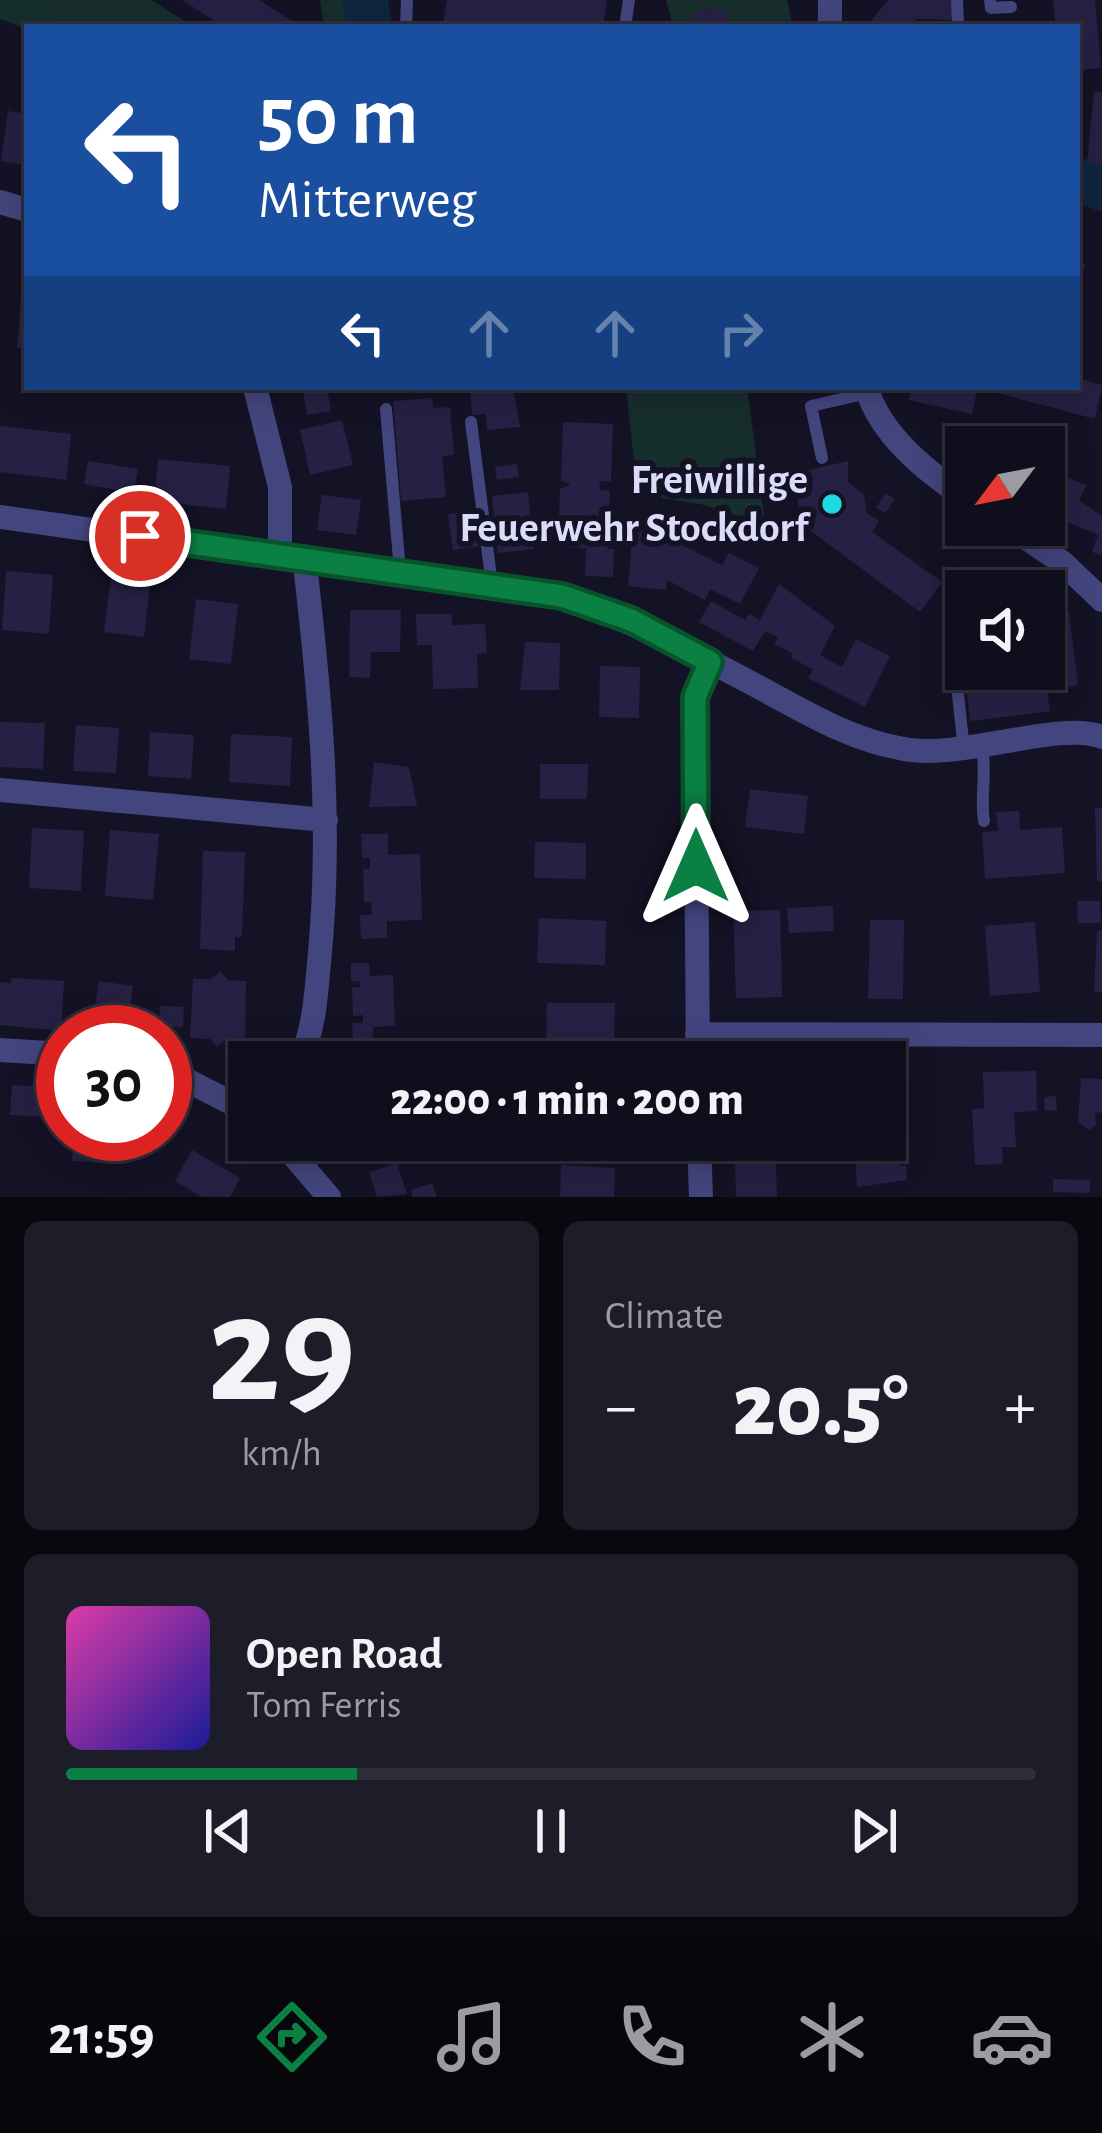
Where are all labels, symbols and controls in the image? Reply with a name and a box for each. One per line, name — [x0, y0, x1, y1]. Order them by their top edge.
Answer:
icon: left — [60, 72, 216, 228]
text: 50 m — [258, 76, 419, 160]
text: Mitterweg — [258, 174, 477, 228]
icon: left — [330, 300, 396, 366]
icon: ahead — [456, 300, 522, 366]
icon: ahead — [582, 300, 648, 366]
icon: right — [708, 300, 774, 366]
north arrow — [945, 426, 1065, 546]
map controls — [945, 426, 1065, 690]
place label: Freiwillige Feuerwehr Stockdorf — [459, 459, 811, 549]
pin — [89, 485, 191, 587]
marker: Freiwillige Feuerwehr Stockdorf — [819, 491, 845, 517]
icon: arrive — [107, 503, 173, 569]
button: sound — [945, 570, 1065, 690]
position arrow — [633, 803, 759, 929]
speed limit sign: 30 — [36, 1005, 192, 1161]
text: 22:00 · 1 min · 200 m — [390, 1078, 744, 1123]
text: 29 — [207, 1274, 356, 1430]
text: Climate — [605, 1297, 723, 1336]
text: 20.5° — [733, 1362, 908, 1452]
text: − — [605, 1374, 637, 1440]
text: + — [1004, 1374, 1036, 1440]
text: km/h — [241, 1434, 322, 1473]
text: Open Road — [246, 1632, 443, 1677]
text: Tom Ferris — [246, 1686, 402, 1725]
icon: previous — [195, 1798, 261, 1864]
icon: pause — [518, 1798, 584, 1864]
icon: next — [841, 1798, 907, 1864]
icon: directions — [250, 1995, 334, 2079]
icon: music — [430, 1995, 514, 2079]
icon: phone — [610, 1995, 694, 2079]
icon: climate — [790, 1995, 874, 2079]
icon: car — [970, 1995, 1054, 2079]
text: 21:59 — [48, 2010, 155, 2064]

